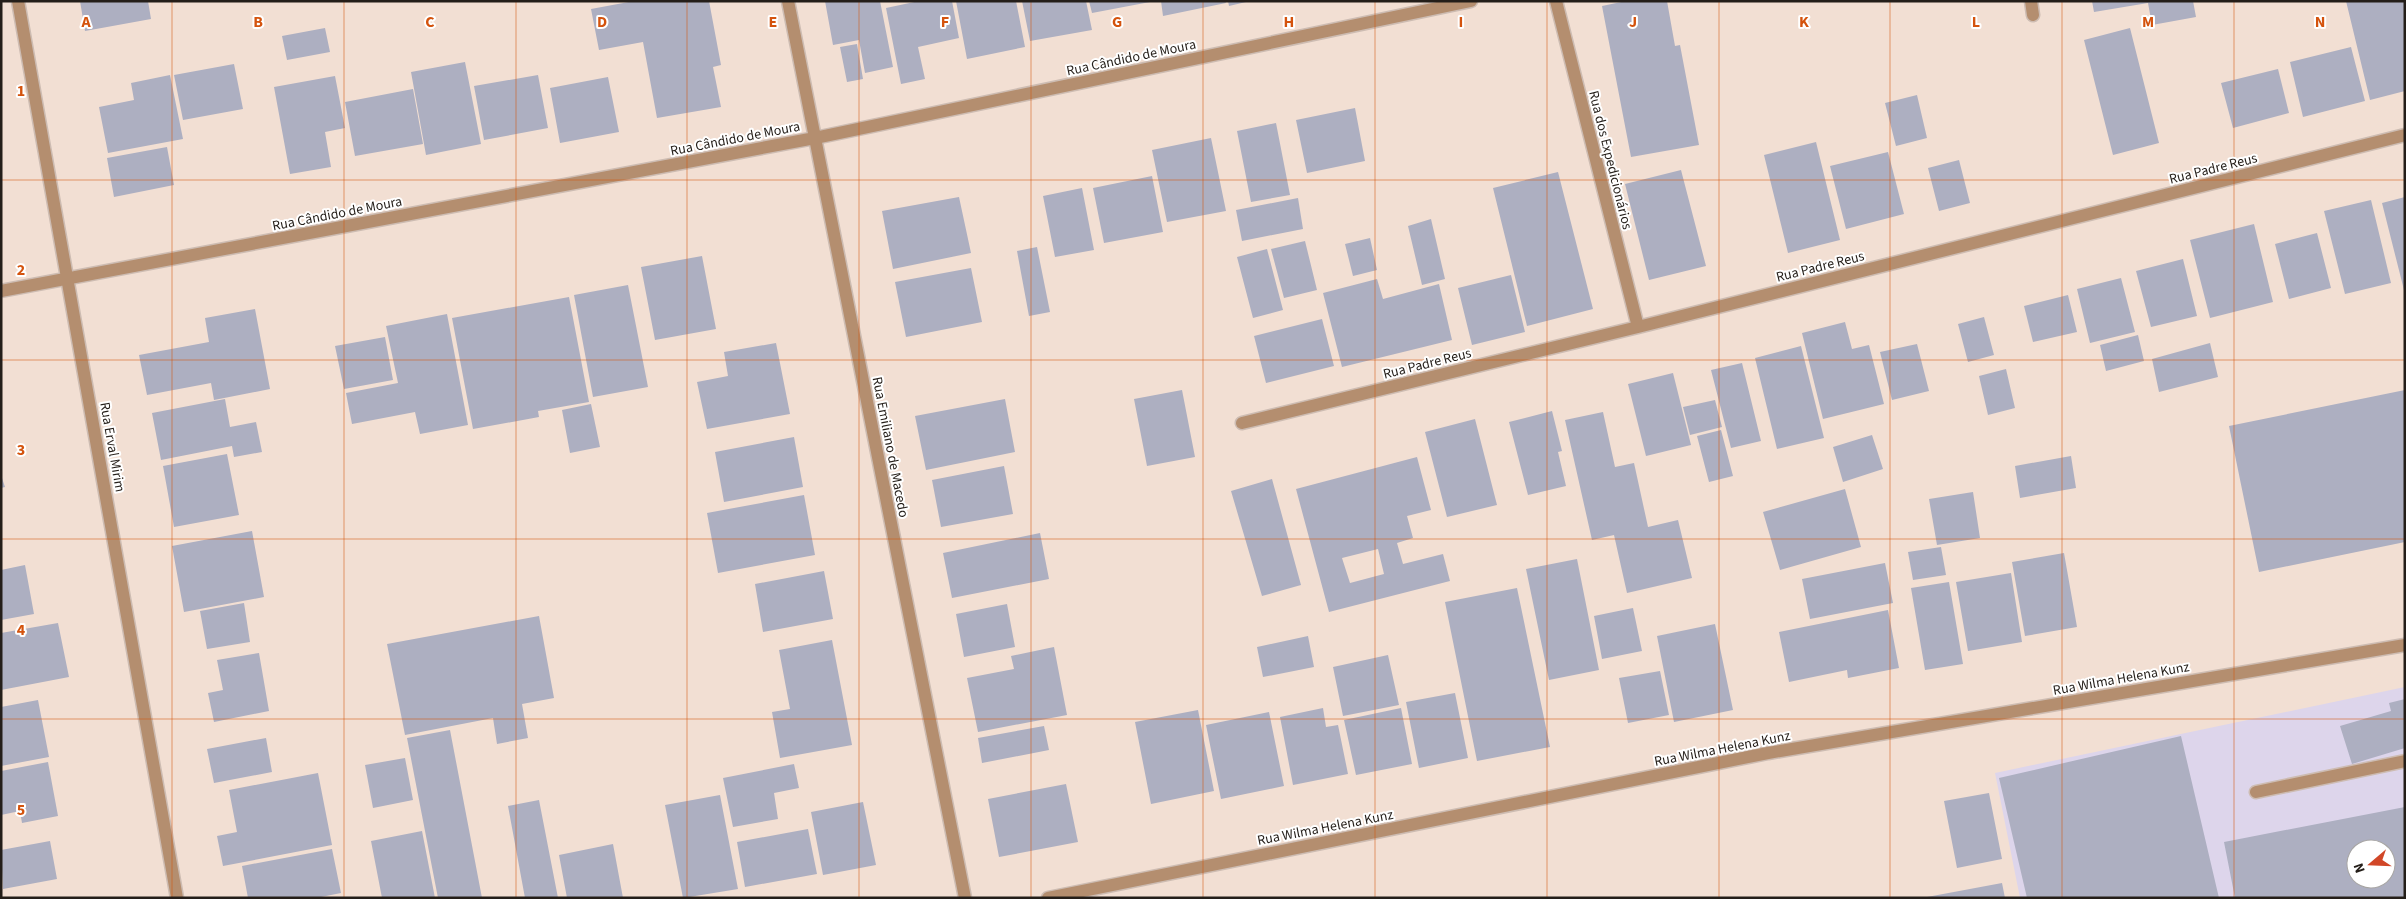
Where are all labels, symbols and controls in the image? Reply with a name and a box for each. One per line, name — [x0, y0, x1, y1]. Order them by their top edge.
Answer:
text: A — [80, 11, 91, 33]
text: B — [253, 11, 263, 33]
text: C — [425, 11, 435, 33]
text: D — [597, 11, 607, 33]
text: E — [769, 11, 777, 33]
text: F — [941, 11, 949, 33]
text: G — [1112, 11, 1122, 33]
text: H — [1284, 11, 1294, 33]
text: I — [1459, 11, 1463, 33]
text: J — [1629, 11, 1637, 33]
text: K — [1799, 11, 1809, 33]
text: L — [1972, 11, 1980, 33]
text: M — [2142, 11, 2154, 33]
text: N — [2315, 11, 2325, 33]
street label: Rua Cândido de Moura — [1065, 34, 1198, 81]
text: 1 — [17, 80, 25, 102]
street label: Rua dos Expedicionários — [1583, 89, 1637, 232]
street label: Rua Cândido de Moura — [668, 117, 802, 161]
street label: Rua Padre Reus — [2167, 148, 2260, 190]
street label: Rua Cândido de Moura — [270, 192, 404, 236]
street label: Rua Padre Reus — [1774, 246, 1867, 288]
text: 2 — [17, 259, 25, 281]
street label: Rua Padre Reus — [1381, 343, 1474, 385]
street label: Rua Emiliano de Macedo — [867, 375, 913, 519]
street label: Rua Erval Mirim — [94, 401, 130, 494]
text: 3 — [17, 439, 25, 461]
text: 4 — [17, 619, 26, 641]
street label: Rua Wilma Helena Kunz — [2051, 657, 2191, 701]
street label: Rua Wilma Helena Kunz — [1652, 726, 1792, 772]
text: 5 — [17, 799, 25, 821]
street label: Rua Wilma Helena Kunz — [1255, 805, 1395, 851]
north arrow — [2346, 839, 2396, 889]
text: N — [2349, 860, 2371, 876]

